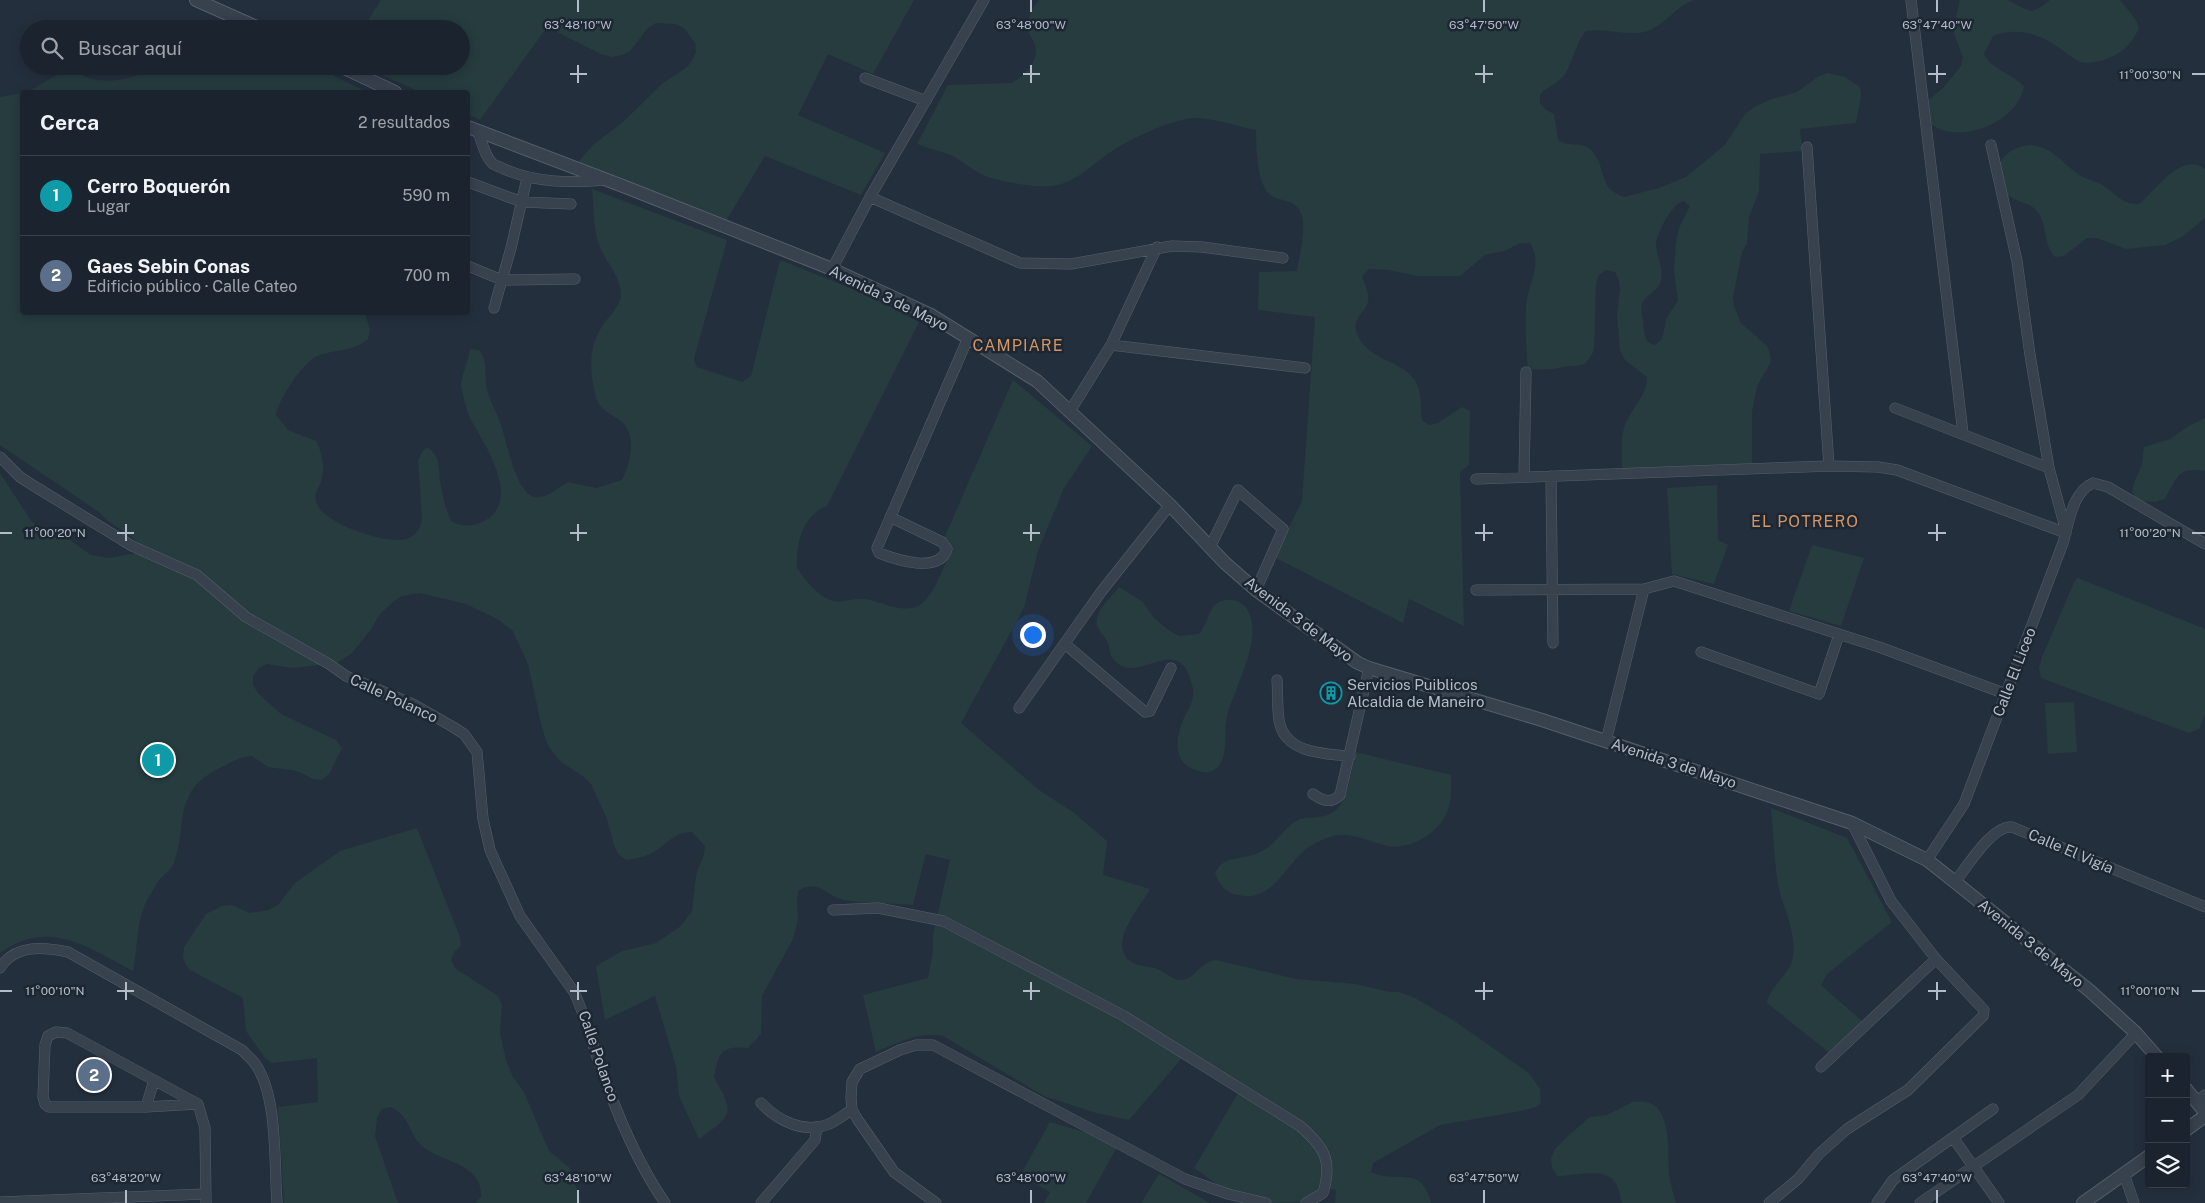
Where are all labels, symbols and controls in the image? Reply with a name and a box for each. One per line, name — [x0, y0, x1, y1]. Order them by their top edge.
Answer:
text: 63°48'10"W — [544, 18, 612, 32]
text: 63°48'00"W — [996, 18, 1067, 32]
text: 63°47'50"W — [1449, 18, 1519, 32]
text: 63°47'40"W — [1902, 18, 1972, 32]
search box — [20, 20, 470, 75]
icon: search — [38, 34, 66, 62]
text: Buscar aquí — [78, 37, 182, 59]
text: 11°00'30"N — [2119, 68, 2181, 82]
text: Cerca — [40, 110, 99, 135]
text: 2 resultados — [358, 113, 450, 132]
text: Cerro Boquerón — [87, 175, 230, 197]
text: 1 — [53, 186, 59, 205]
text: 590 m — [402, 186, 450, 205]
text: Lugar — [87, 197, 130, 216]
text: Gaes Sebin Conas — [87, 255, 250, 277]
street label: Avenida 3 de Mayo — [827, 262, 951, 334]
text: 2 — [51, 266, 61, 285]
text: 700 m — [404, 266, 450, 285]
text: Edificio público · Calle Cateo — [87, 277, 297, 296]
district label: CAMPIARE — [972, 336, 1064, 355]
district label: EL POTRERO — [1751, 512, 1859, 531]
text: 11°00'20"N — [24, 526, 86, 540]
text: 11°00'20"N — [2119, 526, 2181, 540]
street label: Avenida 3 de Mayo — [1242, 573, 1356, 665]
your location — [1020, 622, 1046, 648]
street label: Calle El Liceo — [1989, 625, 2039, 719]
street label: Calle Polanco — [347, 670, 441, 726]
place label: Servicios Puiblicos Alcaldia de Maneiro — [1347, 676, 1485, 710]
building icon: Servicios Puiblicos Alcaldia de Maneiro — [1319, 681, 1343, 705]
street label: Avenida 3 de Mayo — [1609, 735, 1739, 791]
pin: 1 — [142, 741, 174, 779]
street label: Calle El Vigía — [2026, 825, 2116, 877]
street label: Avenida 3 de Mayo — [1975, 895, 2087, 991]
text: 11°00'10"N — [25, 984, 85, 998]
text: 11°00'10"N — [2120, 984, 2180, 998]
street label: Calle Polanco — [576, 1008, 622, 1104]
map controls — [2145, 1053, 2190, 1188]
button: + — [2145, 1053, 2190, 1098]
pin: 2 — [78, 1056, 110, 1094]
button: − — [2145, 1098, 2190, 1143]
button: layers — [2145, 1143, 2190, 1188]
text: 63°48'20"W — [91, 1171, 161, 1185]
text: 63°48'10"W — [544, 1171, 612, 1185]
text: 63°48'00"W — [996, 1171, 1067, 1185]
text: 63°47'50"W — [1449, 1171, 1519, 1185]
text: 63°47'40"W — [1902, 1171, 1972, 1185]

